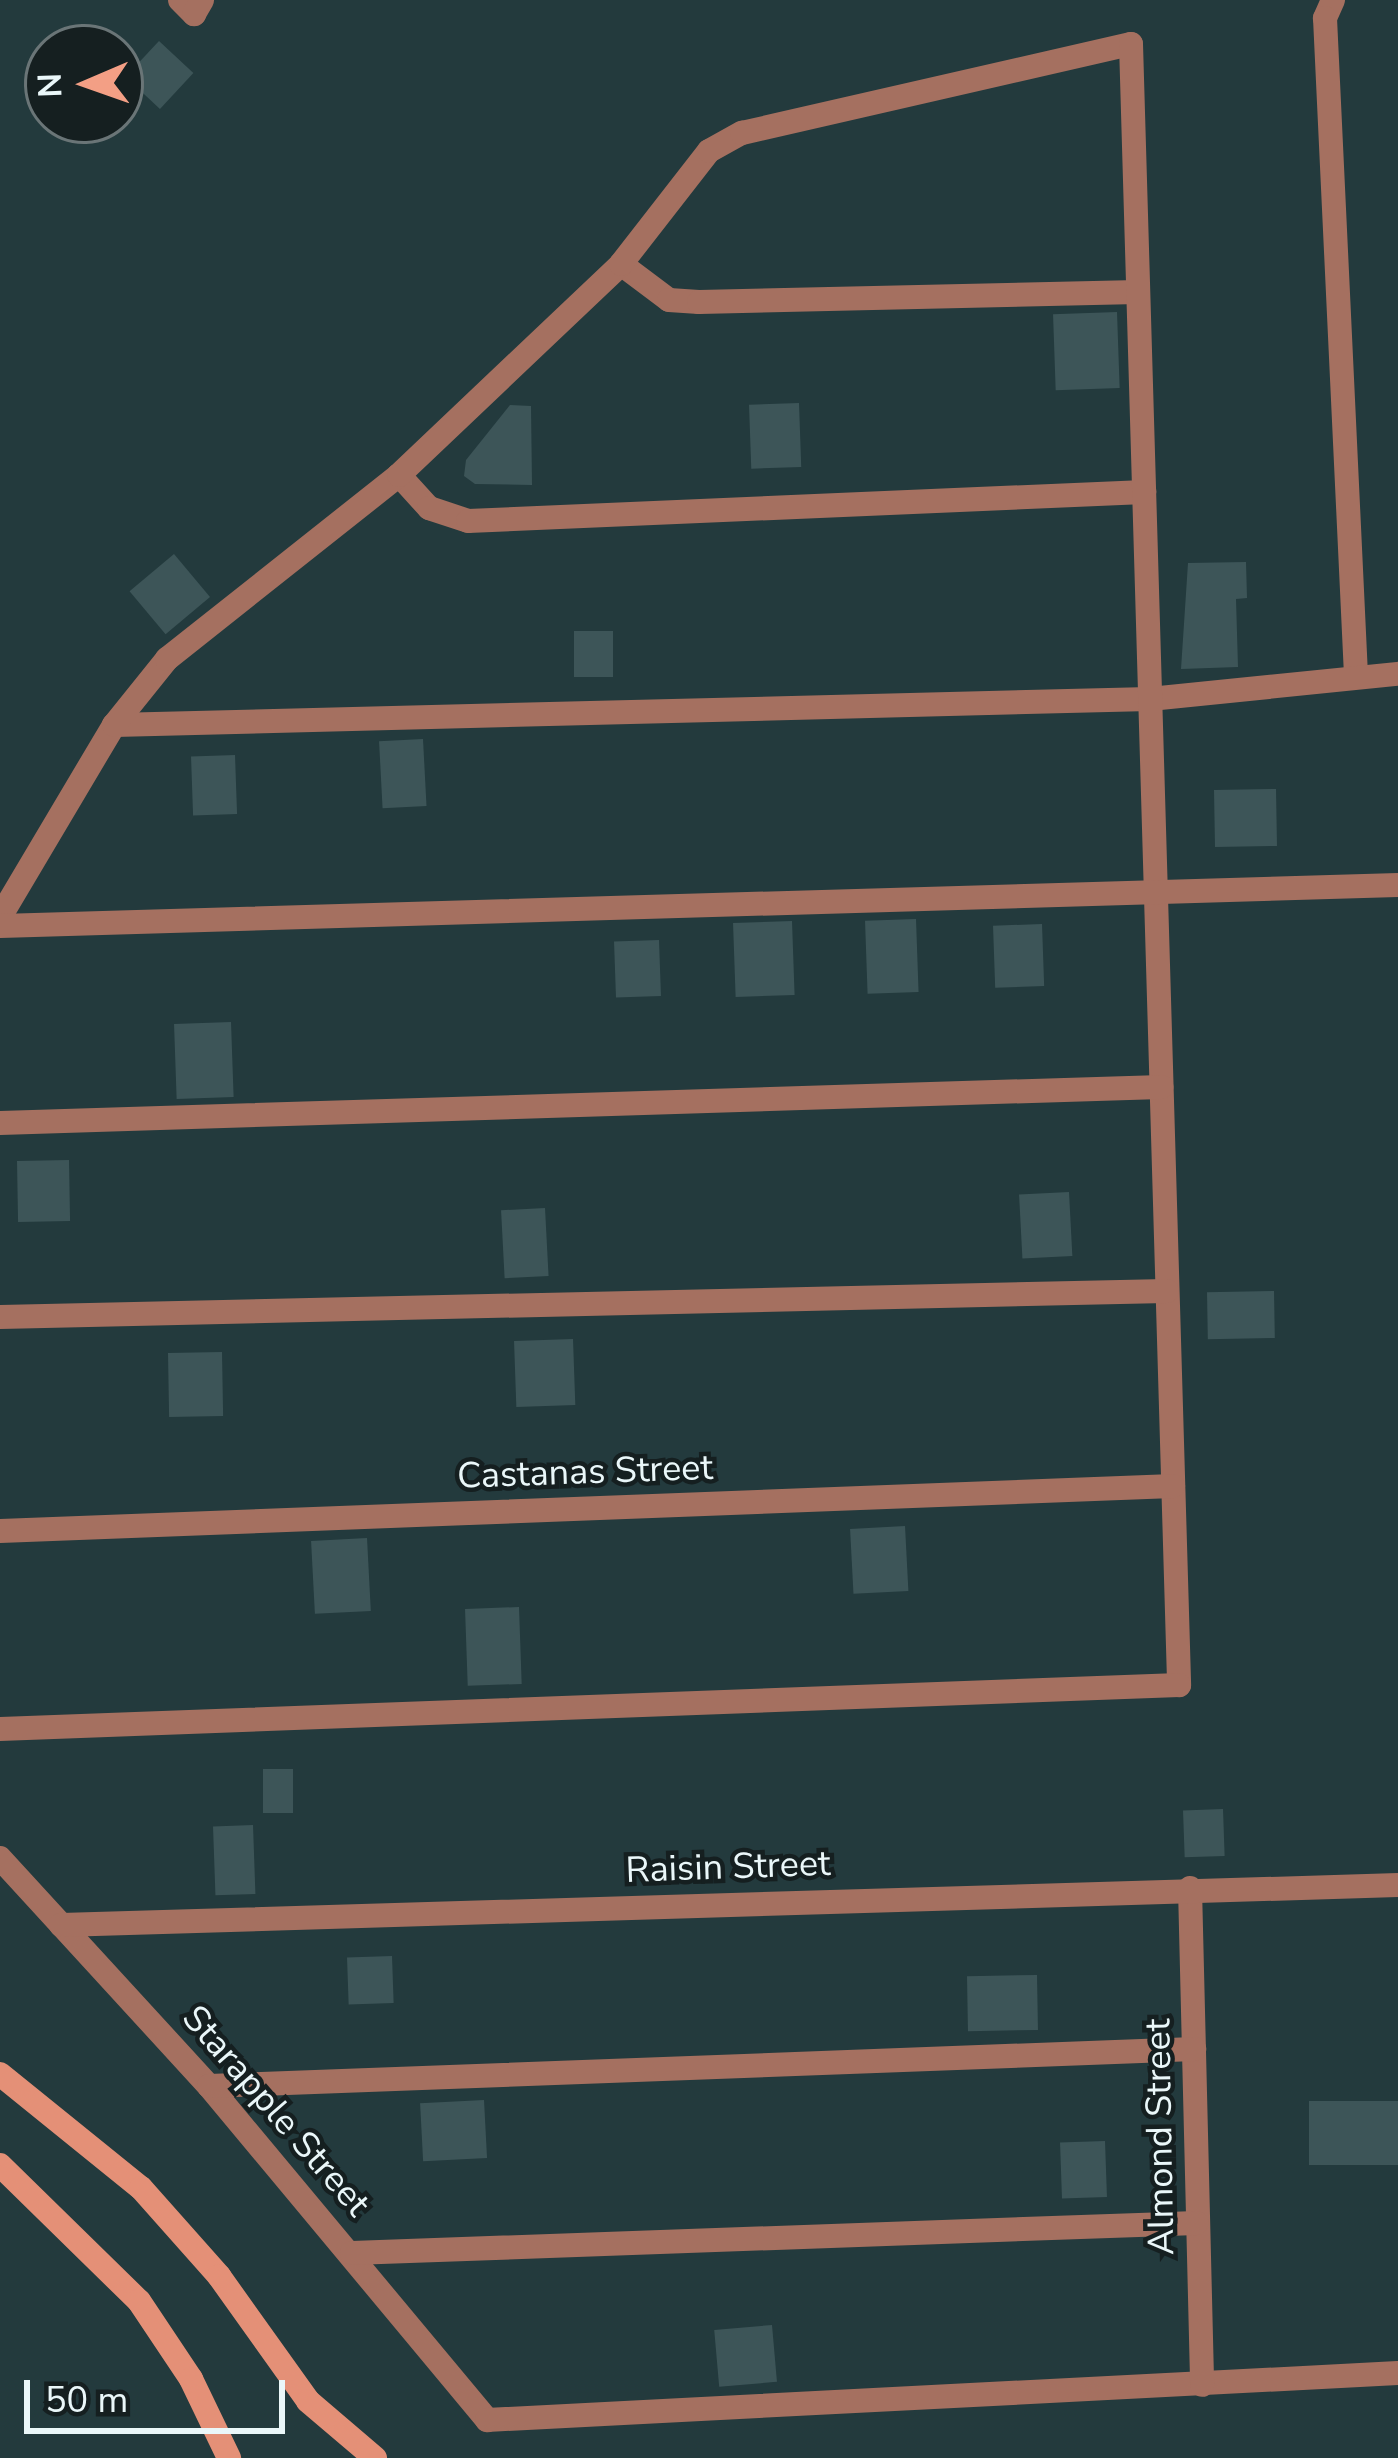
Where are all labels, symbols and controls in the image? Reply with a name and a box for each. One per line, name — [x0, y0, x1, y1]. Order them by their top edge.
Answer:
north arrow — [24, 24, 144, 144]
text: N — [28, 72, 73, 98]
street label: Castanas Street — [456, 1446, 714, 1498]
street label: Raisin Street — [625, 1842, 831, 1892]
street label: Starapple Street — [173, 1997, 379, 2225]
street label: Almond Street — [1136, 2018, 1184, 2256]
scale bar — [30, 2356, 291, 2430]
text: 50 m — [45, 2376, 128, 2425]

